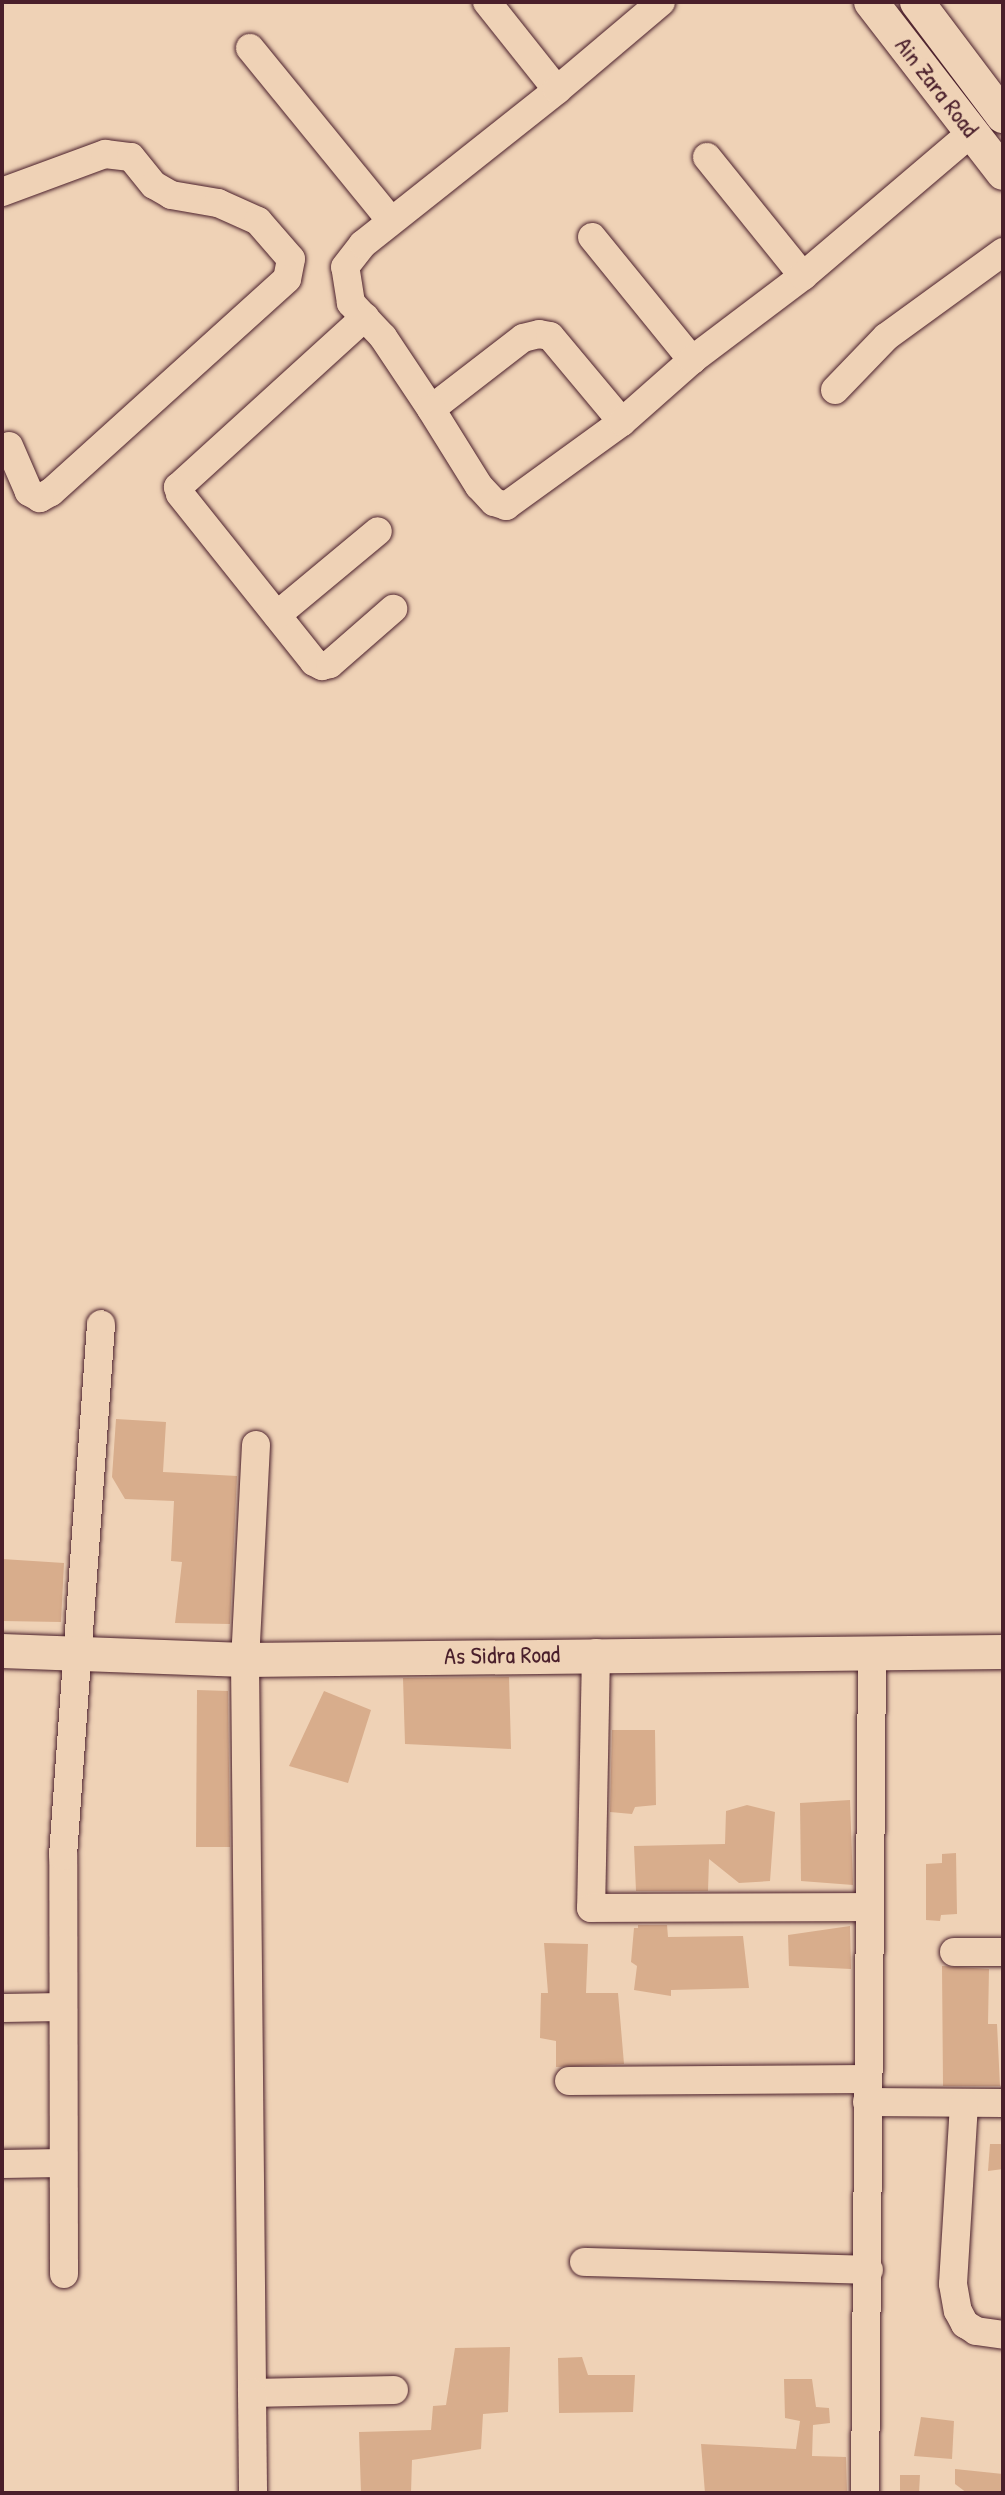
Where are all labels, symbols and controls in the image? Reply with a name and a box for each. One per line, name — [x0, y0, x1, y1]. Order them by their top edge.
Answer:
street label: Ain Zara Road — [889, 31, 985, 143]
street label: As Sidra Road — [444, 1640, 560, 1670]

